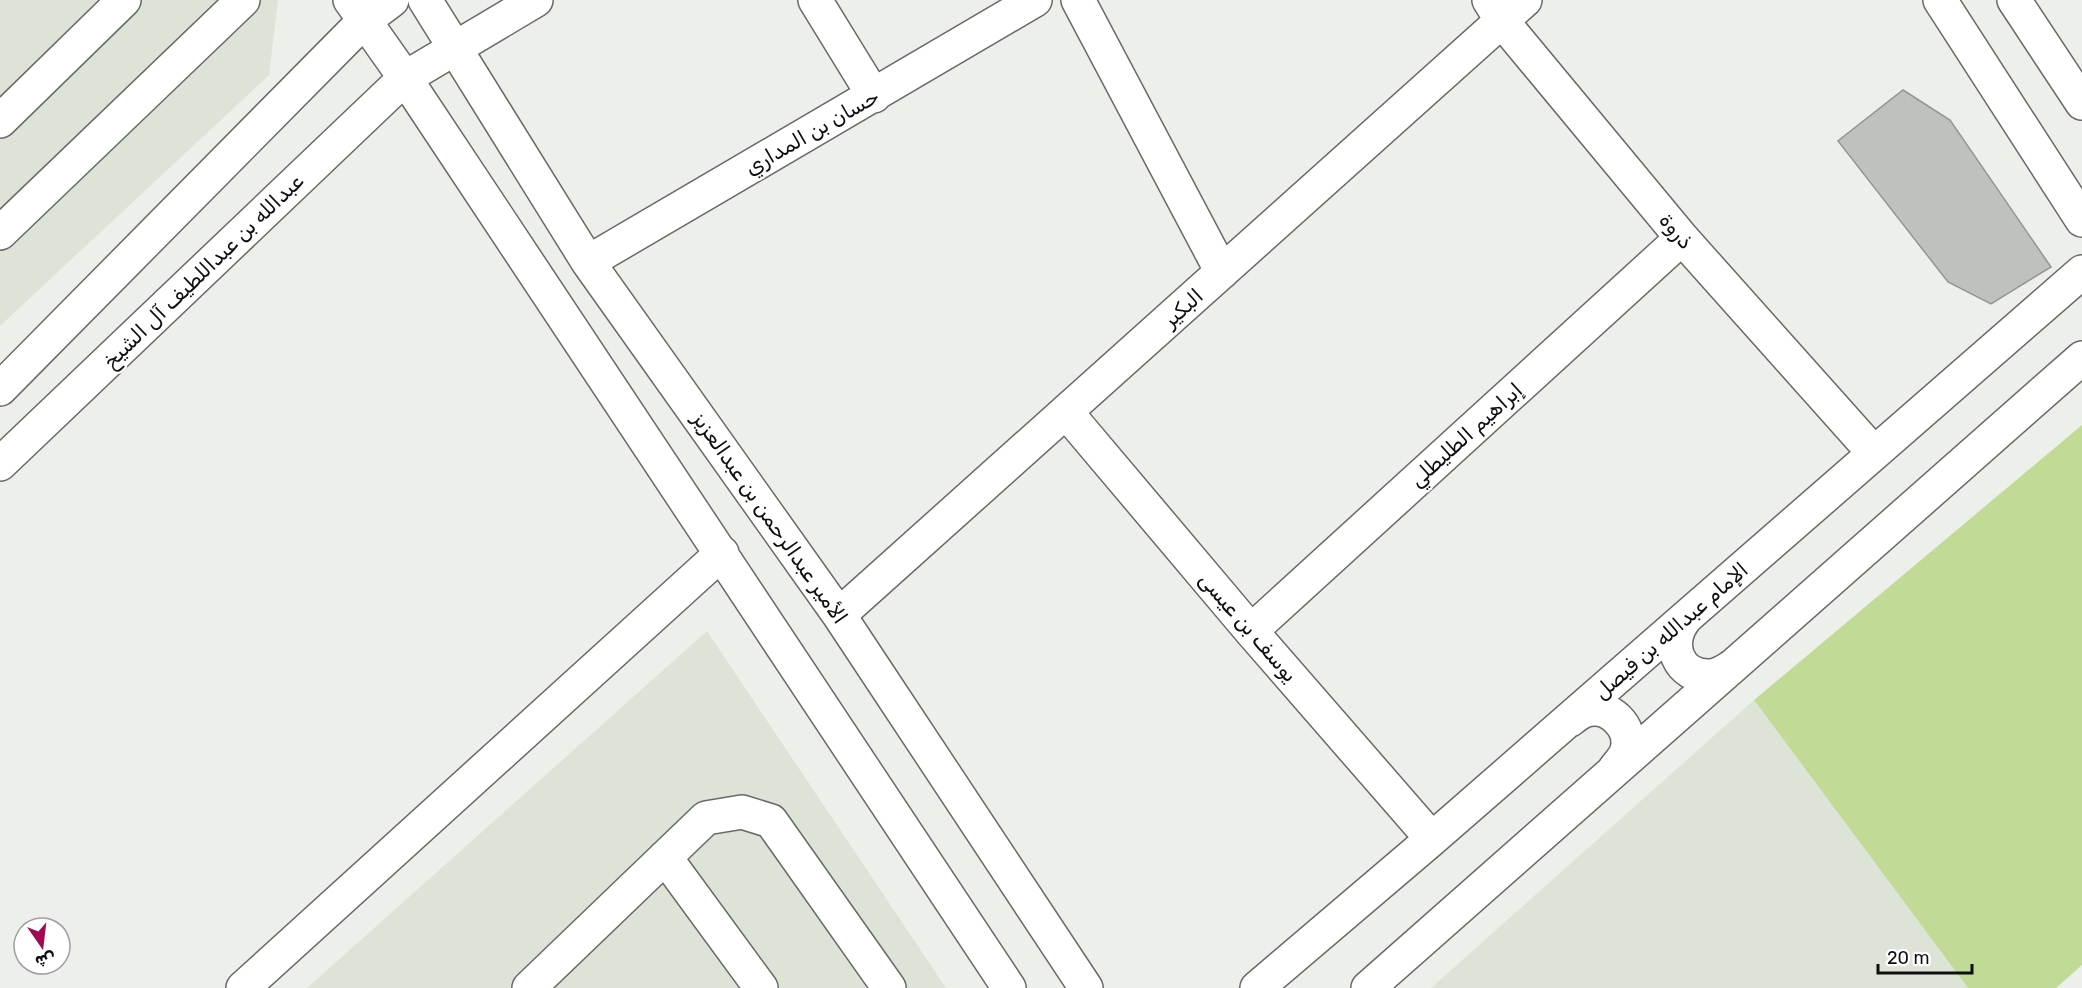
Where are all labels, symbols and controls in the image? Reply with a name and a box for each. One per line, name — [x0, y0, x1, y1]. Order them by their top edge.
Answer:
street label: حسان بن المداري — [740, 83, 884, 182]
street label: عبدالله بن عبداللطيف آل الشيخ — [97, 168, 309, 374]
street label: ذروة — [1653, 208, 1699, 254]
street label: البكير — [1156, 283, 1208, 333]
street label: إبراهيم الطليطلي — [1404, 377, 1530, 495]
street label: الأمير عبدالرحمن بن عبدالعزيز — [687, 405, 853, 628]
street label: الإمام عبدالله بن فيصل — [1589, 557, 1753, 705]
street label: يوسف بن عيسى — [1194, 567, 1303, 687]
north arrow — [12, 916, 72, 976]
scale bar — [1878, 937, 1972, 975]
text: 20 m — [1887, 947, 1929, 969]
text: ش — [33, 948, 58, 972]

